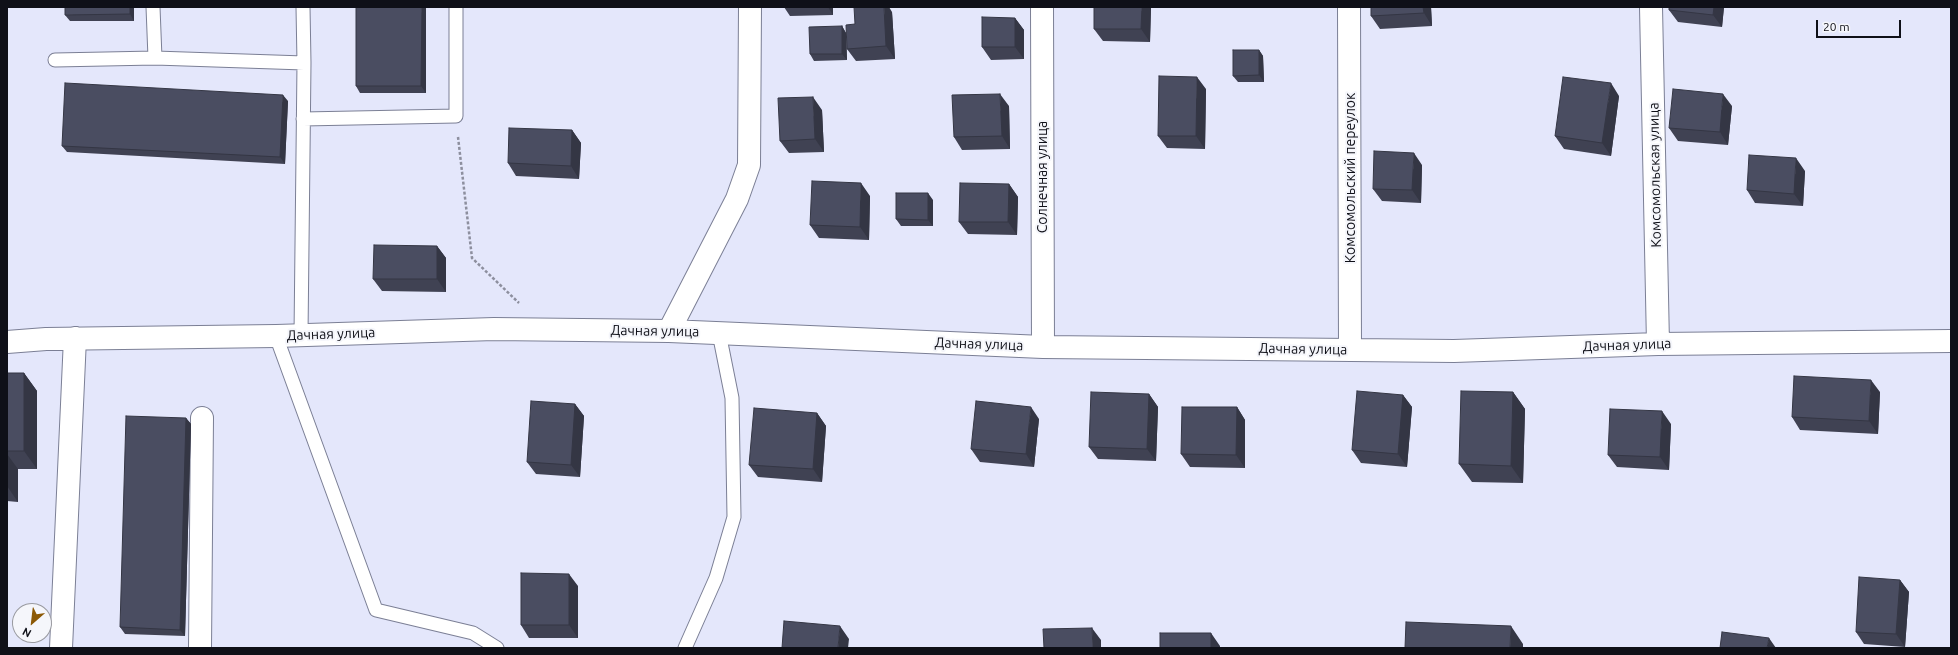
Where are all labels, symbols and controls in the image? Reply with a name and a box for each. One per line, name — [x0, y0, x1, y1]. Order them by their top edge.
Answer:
scale bar — [1818, 12, 1903, 38]
text: 20 m — [1823, 20, 1850, 33]
street label: Комсомольский переулок — [1342, 93, 1358, 263]
street label: Комсомольская улица — [1645, 102, 1665, 248]
street label: Солнечная улица — [1034, 121, 1050, 233]
street label: Дачная улица — [611, 322, 699, 340]
street label: Дачная улица — [286, 324, 376, 344]
street label: Дачная улица — [934, 334, 1024, 354]
street label: Дачная улица — [1582, 335, 1672, 355]
street label: Дачная улица — [1259, 340, 1347, 358]
north arrow — [12, 603, 52, 643]
text: N — [20, 625, 33, 640]

